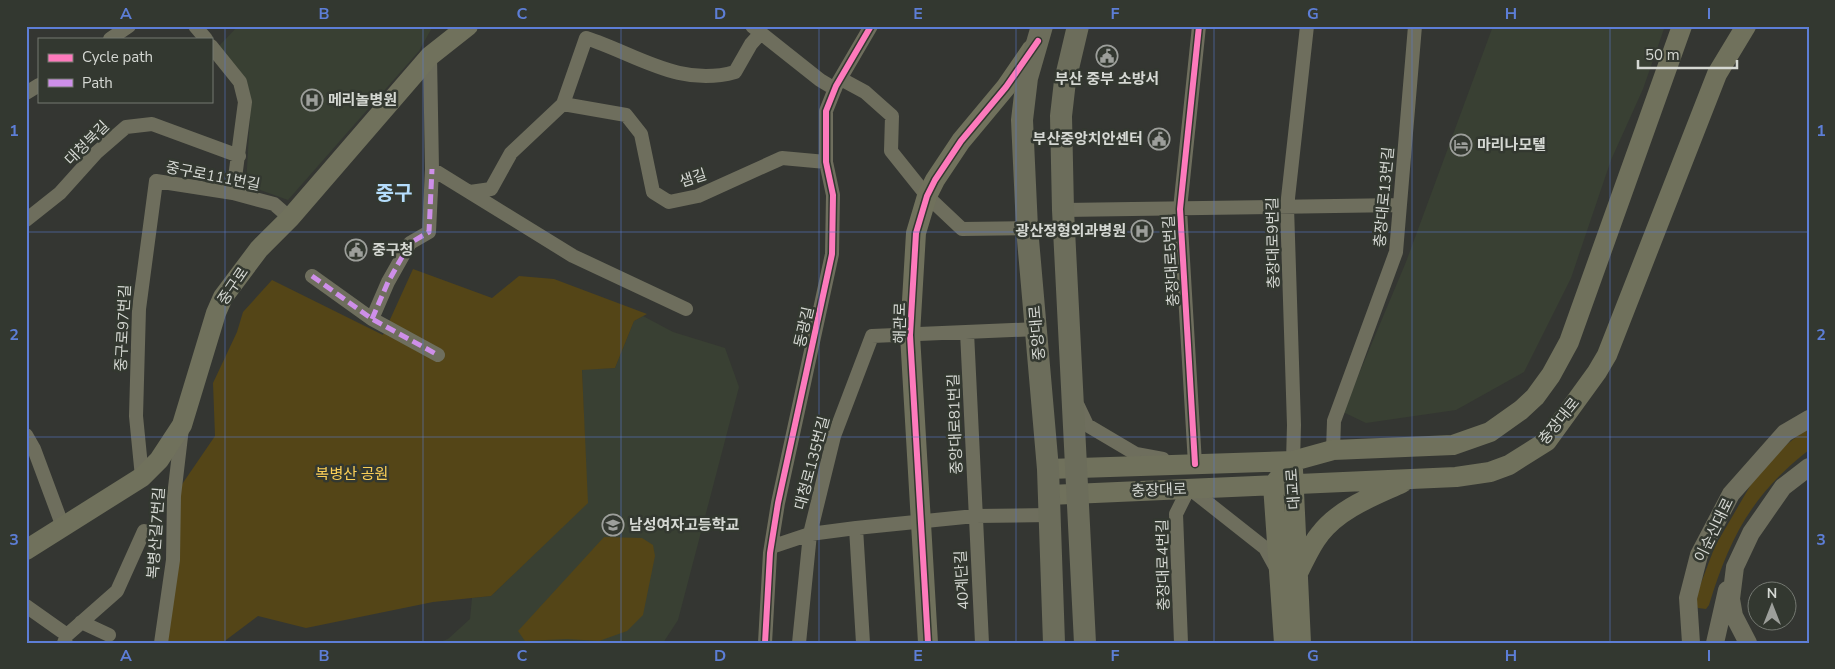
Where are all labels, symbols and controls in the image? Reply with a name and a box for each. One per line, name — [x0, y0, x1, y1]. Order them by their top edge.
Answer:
text: A — [120, 3, 132, 25]
text: B — [318, 3, 330, 25]
text: C — [517, 3, 528, 25]
text: D — [714, 3, 726, 25]
text: E — [913, 3, 923, 25]
text: F — [1111, 3, 1120, 25]
text: G — [1307, 3, 1319, 25]
text: H — [1505, 3, 1517, 25]
text: I — [1707, 3, 1711, 25]
legend — [38, 38, 212, 102]
scale bar — [1638, 38, 1736, 70]
public building icon: 부산 중부 소방서 — [1095, 44, 1119, 68]
text: 50 m — [1645, 45, 1680, 65]
text: Cycle path — [82, 47, 153, 67]
place label: 부산 중부 소방서 — [1055, 69, 1159, 89]
text: Path — [82, 73, 113, 93]
hospital icon: 메리놀병원 — [300, 88, 324, 112]
place label: 메리놀병원 — [328, 90, 397, 110]
street label: 대청북길 — [60, 116, 114, 170]
text: 1 — [9, 120, 19, 142]
text: 1 — [1816, 120, 1826, 142]
public building icon: 부산중앙치안센터 — [1147, 127, 1171, 151]
place label: 부산중앙치안센터 — [1033, 129, 1143, 149]
hotel icon: 마리나모텔 — [1449, 133, 1473, 157]
place label: 마리나모텔 — [1477, 135, 1546, 155]
street label: 충장대로13번길 — [1370, 146, 1398, 248]
street label: 중구로111번길 — [164, 157, 262, 195]
street label: 샘길 — [677, 164, 709, 192]
district label: 중구 — [376, 180, 412, 207]
street label: 충장대로9번길 — [1262, 197, 1284, 289]
street label: 충장대로5번길 — [1159, 215, 1183, 307]
hospital icon: 광산정형외과병원 — [1130, 219, 1154, 243]
place label: 광산정형외과병원 — [1016, 221, 1126, 241]
public building icon: 중구청 — [344, 238, 368, 262]
place label: 중구청 — [372, 240, 413, 260]
street label: 중구로 — [213, 263, 253, 309]
street label: 중구로97번길 — [111, 284, 135, 372]
street label: 해관로 — [890, 302, 910, 344]
street label: 동광길 — [790, 305, 818, 349]
street label: 중앙대로 — [1025, 305, 1049, 361]
text: 2 — [9, 324, 19, 346]
text: 2 — [1816, 324, 1826, 346]
street label: 중앙대로81번길 — [943, 373, 967, 475]
street label: 충장대로 — [1534, 393, 1584, 449]
street label: 대청로135번길 — [790, 414, 834, 512]
park label: 복병산 공원 — [316, 464, 388, 484]
street label: 대교로 — [1282, 468, 1304, 510]
street label: 충장대로 — [1131, 479, 1187, 501]
street label: 복병산길7번길 — [143, 487, 169, 579]
street label: 이순신대로 — [1690, 495, 1738, 565]
school or university icon: 남성여자고등학교 — [601, 513, 625, 537]
place label: 남성여자고등학교 — [629, 515, 740, 535]
street label: 충장대로4번길 — [1152, 519, 1174, 611]
text: 3 — [9, 529, 19, 551]
text: 3 — [1816, 529, 1826, 551]
street label: 40계단길 — [950, 550, 974, 610]
north arrow — [1748, 582, 1798, 632]
text: N — [1767, 584, 1777, 603]
text: A — [120, 645, 132, 667]
text: B — [318, 645, 330, 667]
text: C — [517, 645, 528, 667]
text: D — [714, 645, 726, 667]
text: E — [913, 645, 923, 667]
text: F — [1111, 645, 1120, 667]
text: G — [1307, 645, 1319, 667]
text: H — [1505, 645, 1517, 667]
text: I — [1707, 645, 1711, 667]

